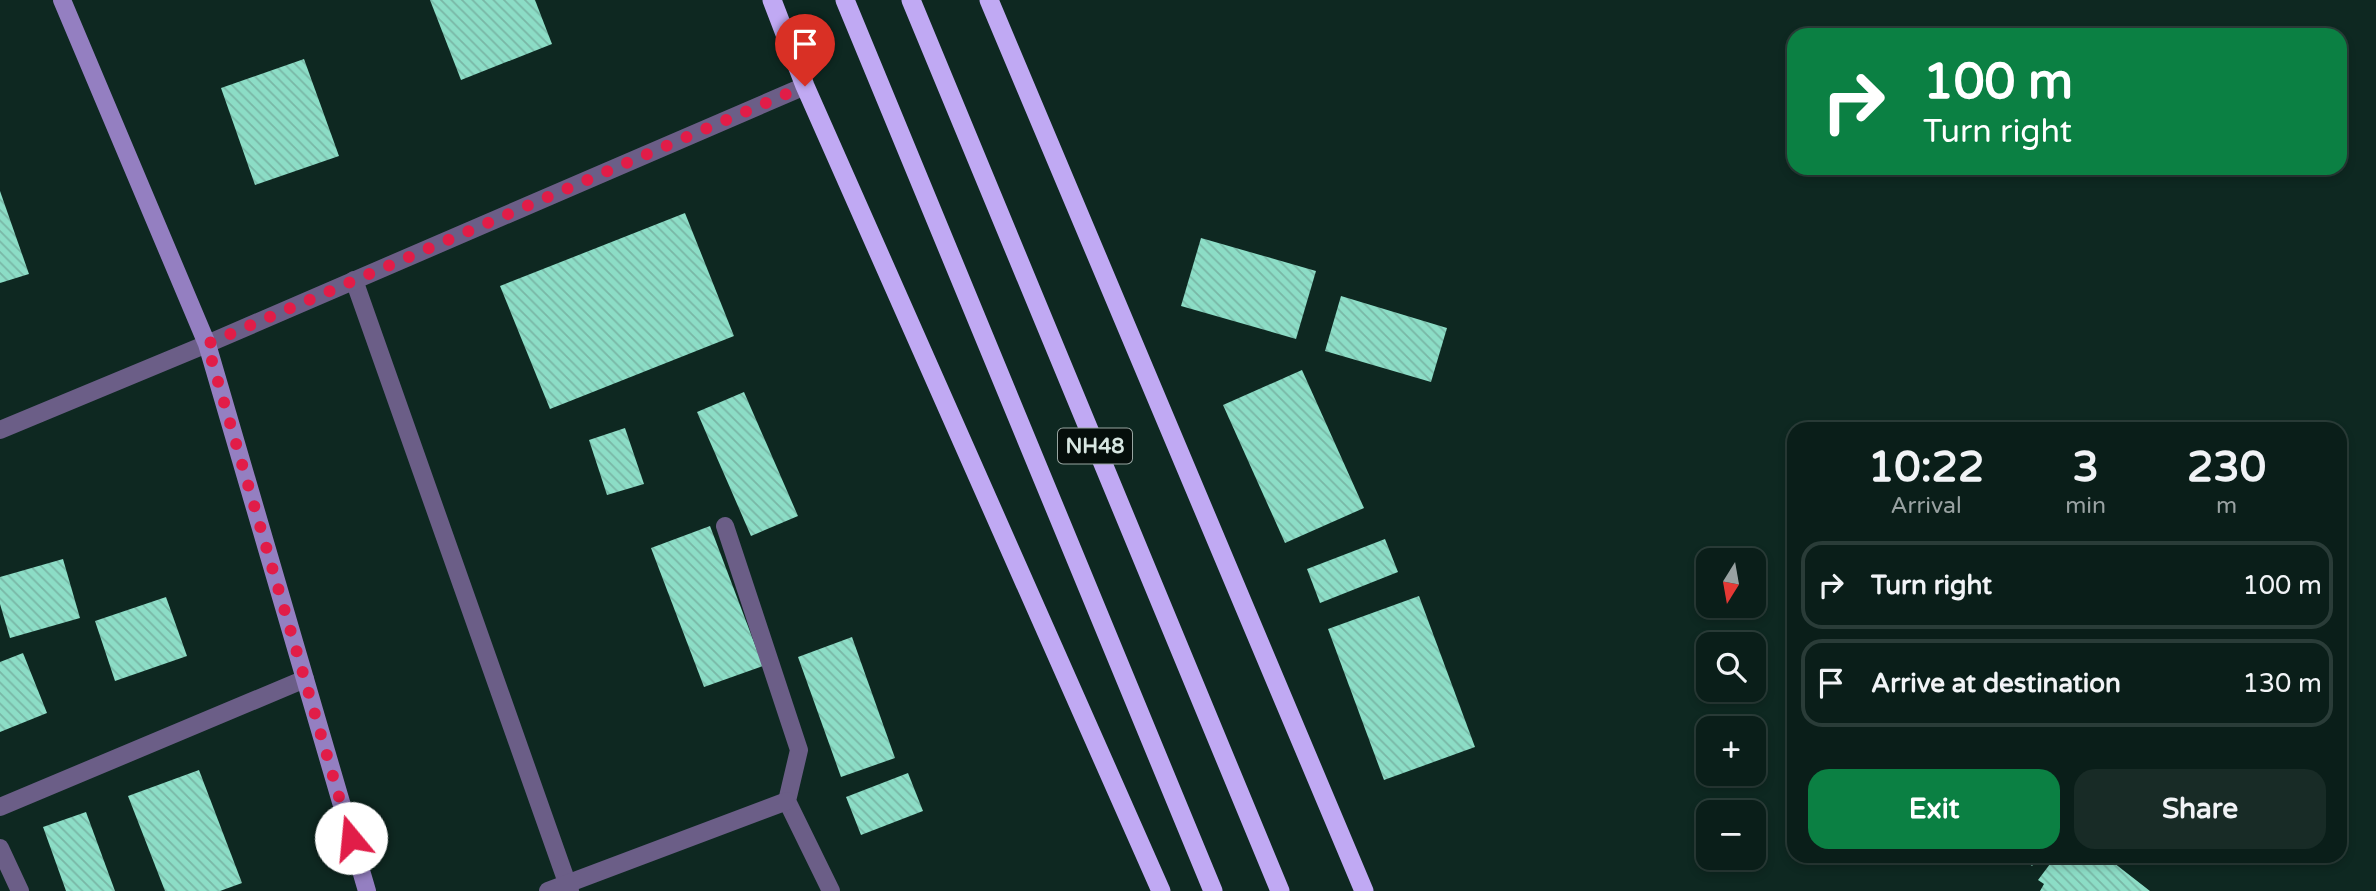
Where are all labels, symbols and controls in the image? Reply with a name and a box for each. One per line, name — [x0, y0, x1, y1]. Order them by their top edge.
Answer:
pin — [775, 14, 835, 86]
icon: arrive — [786, 25, 824, 63]
text: 100 m — [1923, 53, 2073, 112]
icon: right — [1808, 56, 1899, 147]
text: Turn right — [1923, 113, 2072, 151]
road number: NH48 — [1058, 428, 1132, 464]
text: 10:22 — [1868, 442, 1984, 493]
text: 3 — [2072, 442, 2099, 493]
text: 230 — [2187, 442, 2266, 493]
text: Arrival — [1891, 492, 1962, 520]
text: min — [2065, 492, 2106, 520]
text: m — [2216, 492, 2237, 520]
north arrow — [1696, 548, 1766, 618]
map controls — [1696, 548, 1766, 870]
icon: right — [1812, 566, 1850, 604]
text: Turn right — [1871, 570, 1992, 601]
text: 100 m — [2242, 570, 2322, 601]
button: search — [1696, 632, 1766, 702]
icon: arrive — [1812, 664, 1850, 702]
text: Arrive at destination — [1871, 668, 2121, 699]
text: 130 m — [2242, 668, 2322, 699]
button: + — [1696, 716, 1766, 786]
button: Exit — [1808, 769, 2060, 849]
button: Share — [2074, 769, 2326, 849]
button: − — [1696, 800, 1766, 870]
position arrow — [314, 801, 388, 875]

